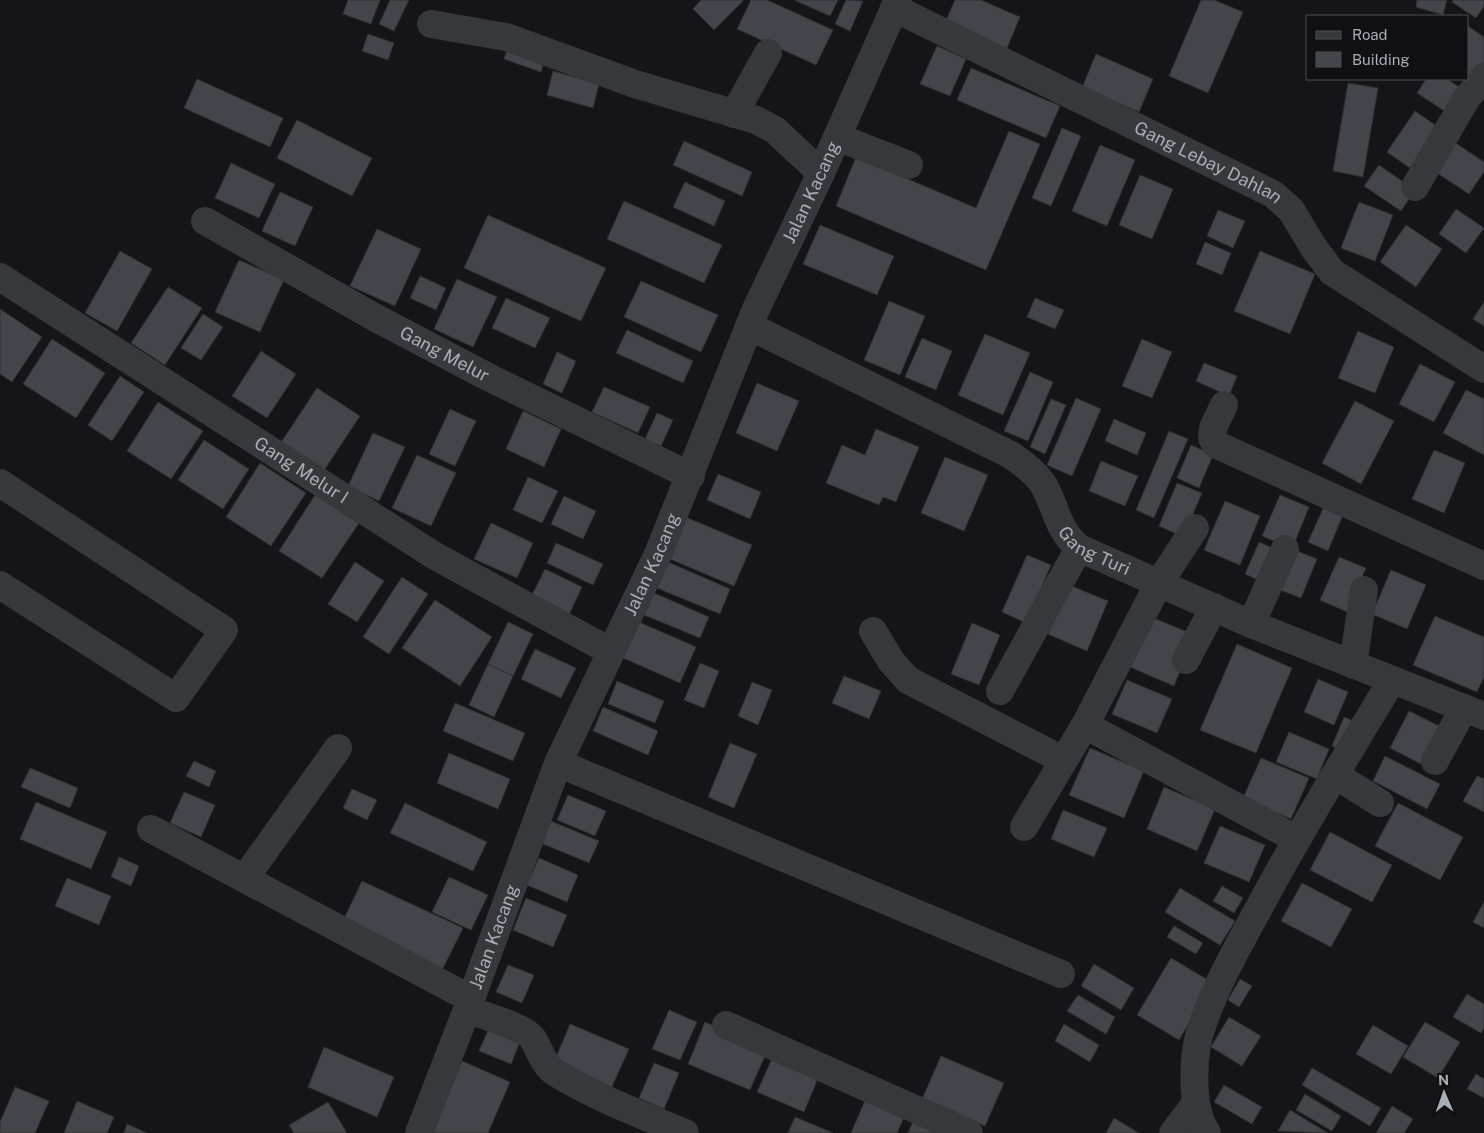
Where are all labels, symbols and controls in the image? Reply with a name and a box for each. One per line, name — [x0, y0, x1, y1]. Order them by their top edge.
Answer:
legend — [1306, 15, 1469, 80]
text: Road — [1352, 26, 1388, 43]
text: Building — [1352, 51, 1410, 68]
street label: Gang Lebay Dahlan — [1131, 117, 1287, 207]
street label: Jalan Kacang — [778, 138, 844, 247]
street label: Gang Melur — [396, 321, 493, 386]
street label: Gang Melur I — [251, 432, 353, 508]
street label: Jalan Kacang — [619, 510, 683, 619]
street label: Gang Turi — [1054, 522, 1134, 579]
street label: Jalan Kacang — [465, 881, 522, 992]
north arrow — [1419, 1068, 1469, 1118]
text: N — [1438, 1072, 1449, 1088]

